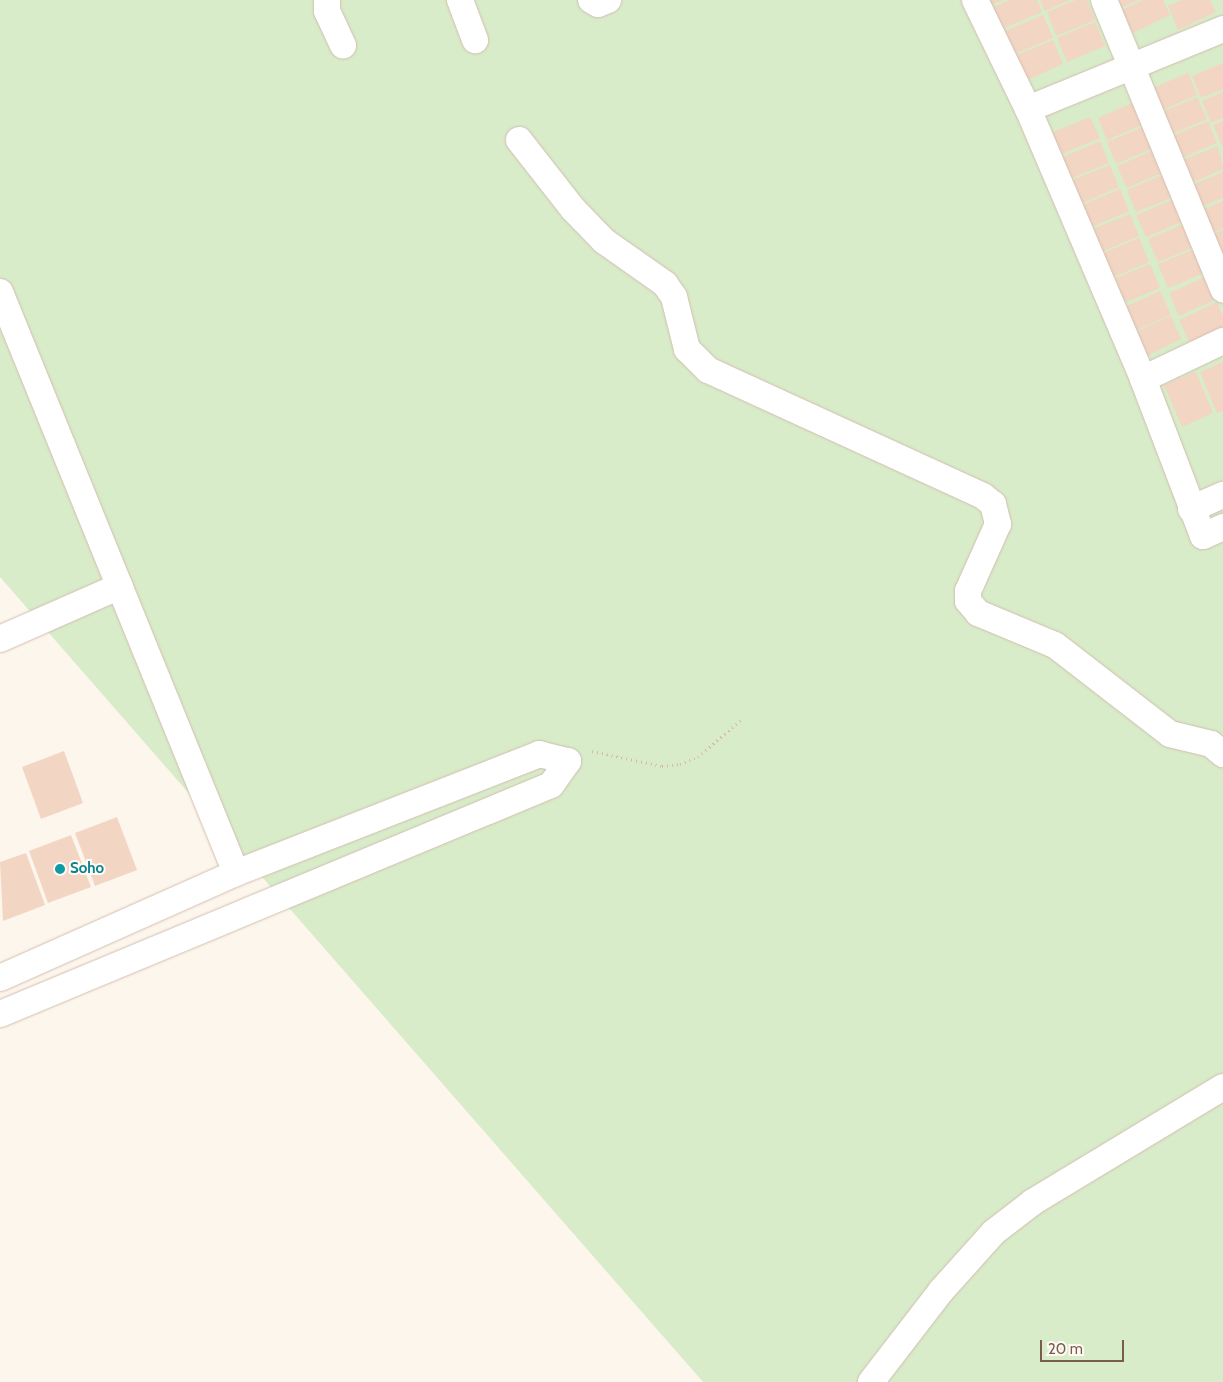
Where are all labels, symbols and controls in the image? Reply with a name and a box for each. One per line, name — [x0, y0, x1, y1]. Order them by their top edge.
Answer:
place label: Soho — [70, 860, 104, 878]
marker: Soho — [54, 863, 66, 875]
scale bar — [1043, 1330, 1127, 1362]
text: 20 m — [1048, 1340, 1083, 1358]

